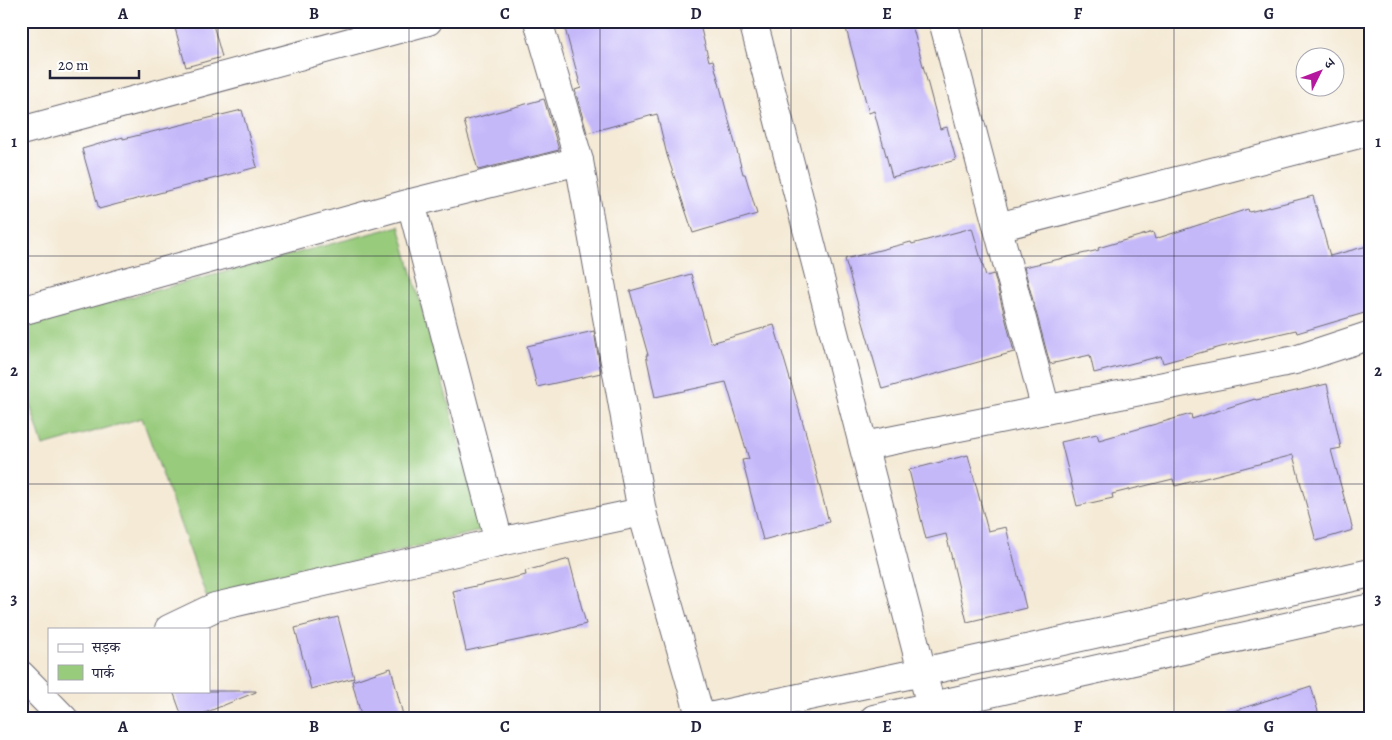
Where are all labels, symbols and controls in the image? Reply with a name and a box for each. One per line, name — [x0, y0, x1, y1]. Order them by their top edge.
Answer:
text: A — [117, 3, 129, 25]
text: B — [309, 3, 319, 25]
text: C — [500, 3, 510, 25]
text: D — [690, 3, 702, 25]
text: E — [882, 3, 892, 25]
text: F — [1074, 3, 1083, 25]
text: G — [1264, 3, 1274, 25]
scale bar — [50, 48, 139, 80]
north arrow — [1294, 48, 1344, 98]
text: उ — [1319, 54, 1339, 73]
text: 20 m — [58, 55, 89, 75]
text: 1 — [11, 131, 17, 153]
text: 1 — [1375, 131, 1381, 153]
text: 2 — [10, 360, 18, 382]
text: 2 — [1374, 360, 1382, 382]
text: 3 — [11, 588, 18, 610]
text: 3 — [1375, 588, 1382, 610]
legend — [48, 628, 210, 692]
text: सड़क — [91, 637, 121, 657]
text: पार्क — [91, 663, 115, 683]
text: A — [117, 716, 129, 738]
text: B — [309, 716, 319, 738]
text: C — [500, 716, 510, 738]
text: D — [690, 716, 702, 738]
text: E — [882, 716, 892, 738]
text: F — [1074, 716, 1083, 738]
text: G — [1264, 716, 1274, 738]

